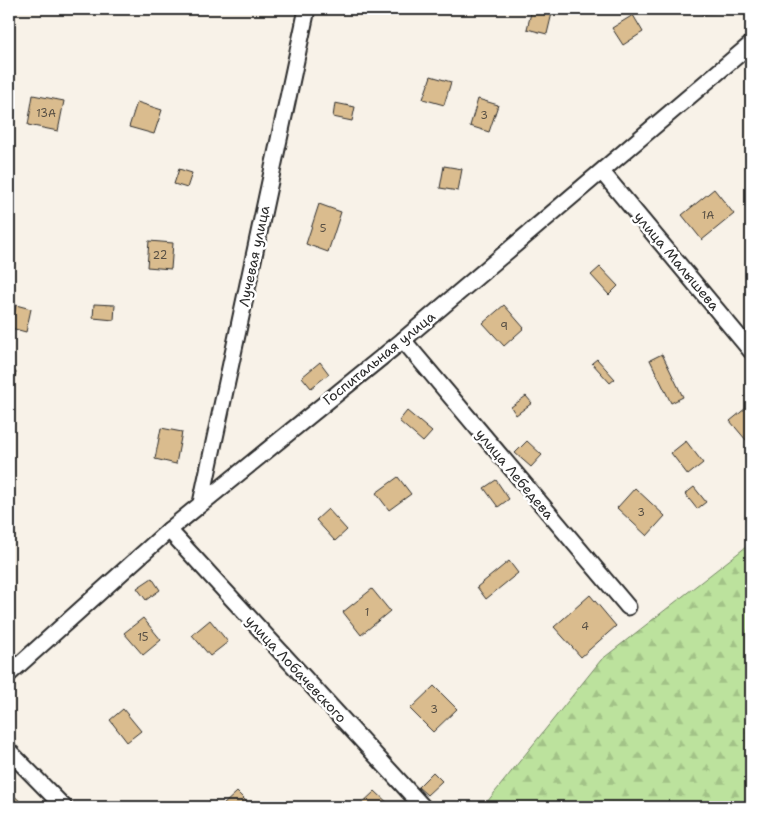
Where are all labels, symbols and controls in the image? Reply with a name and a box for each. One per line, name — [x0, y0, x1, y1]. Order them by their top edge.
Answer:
house number: 13А — [36, 106, 56, 121]
house number: 3 — [480, 108, 488, 123]
street label: Лучевая улица — [234, 203, 274, 308]
street label: улица Малышева — [630, 208, 724, 314]
house number: 1А — [702, 208, 714, 223]
house number: 5 — [320, 221, 327, 236]
house number: 22 — [153, 248, 167, 263]
street label: Госпитальная улица — [319, 307, 439, 409]
house number: 9 — [500, 319, 508, 334]
street label: улица Лебедева — [472, 425, 558, 523]
house number: 3 — [637, 505, 645, 520]
house number: 1 — [365, 605, 369, 620]
street label: улица Лобачевского — [241, 611, 351, 727]
house number: 4 — [581, 619, 589, 634]
house number: 15 — [137, 630, 149, 645]
house number: 3 — [430, 702, 438, 717]

